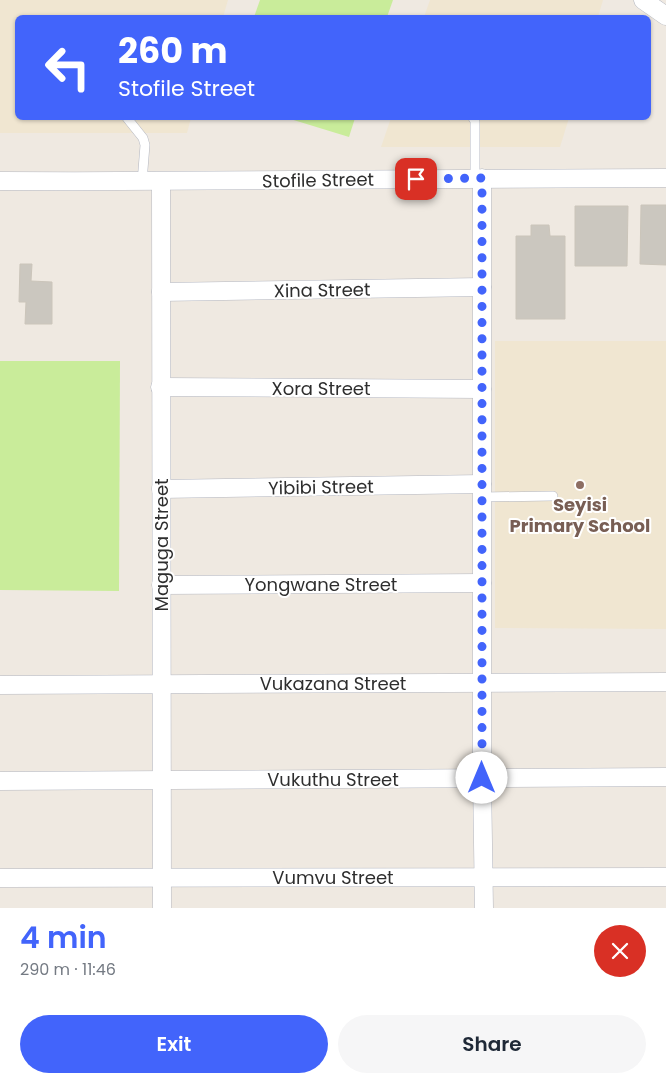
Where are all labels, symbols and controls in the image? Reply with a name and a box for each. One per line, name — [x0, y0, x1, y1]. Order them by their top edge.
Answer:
text: 260 m — [118, 26, 228, 75]
icon: left — [35, 35, 100, 100]
text: Stofile Street — [118, 73, 255, 104]
pin — [395, 158, 437, 200]
icon: arrive — [402, 165, 430, 193]
street label: Stofile Street — [262, 167, 374, 193]
street label: Xina Street — [273, 277, 371, 303]
street label: Xora Street — [271, 376, 371, 401]
street label: Yibibi Street — [268, 474, 374, 500]
street label: Maguga Street — [149, 478, 174, 612]
marker: Seyisi Primary School — [574, 479, 586, 491]
place label: Seyisi Primary School — [510, 492, 650, 538]
street label: Yongwane Street — [245, 572, 397, 597]
street label: Vukazana Street — [260, 671, 406, 696]
position arrow — [455, 751, 507, 803]
street label: Vukuthu Street — [267, 767, 399, 792]
street label: Vumvu Street — [272, 865, 394, 890]
text: 4 min — [20, 916, 107, 959]
button: close — [594, 925, 646, 977]
text: 290 m · 11:46 — [20, 958, 116, 981]
button: Exit — [20, 1015, 328, 1073]
button: Share — [338, 1015, 646, 1073]

